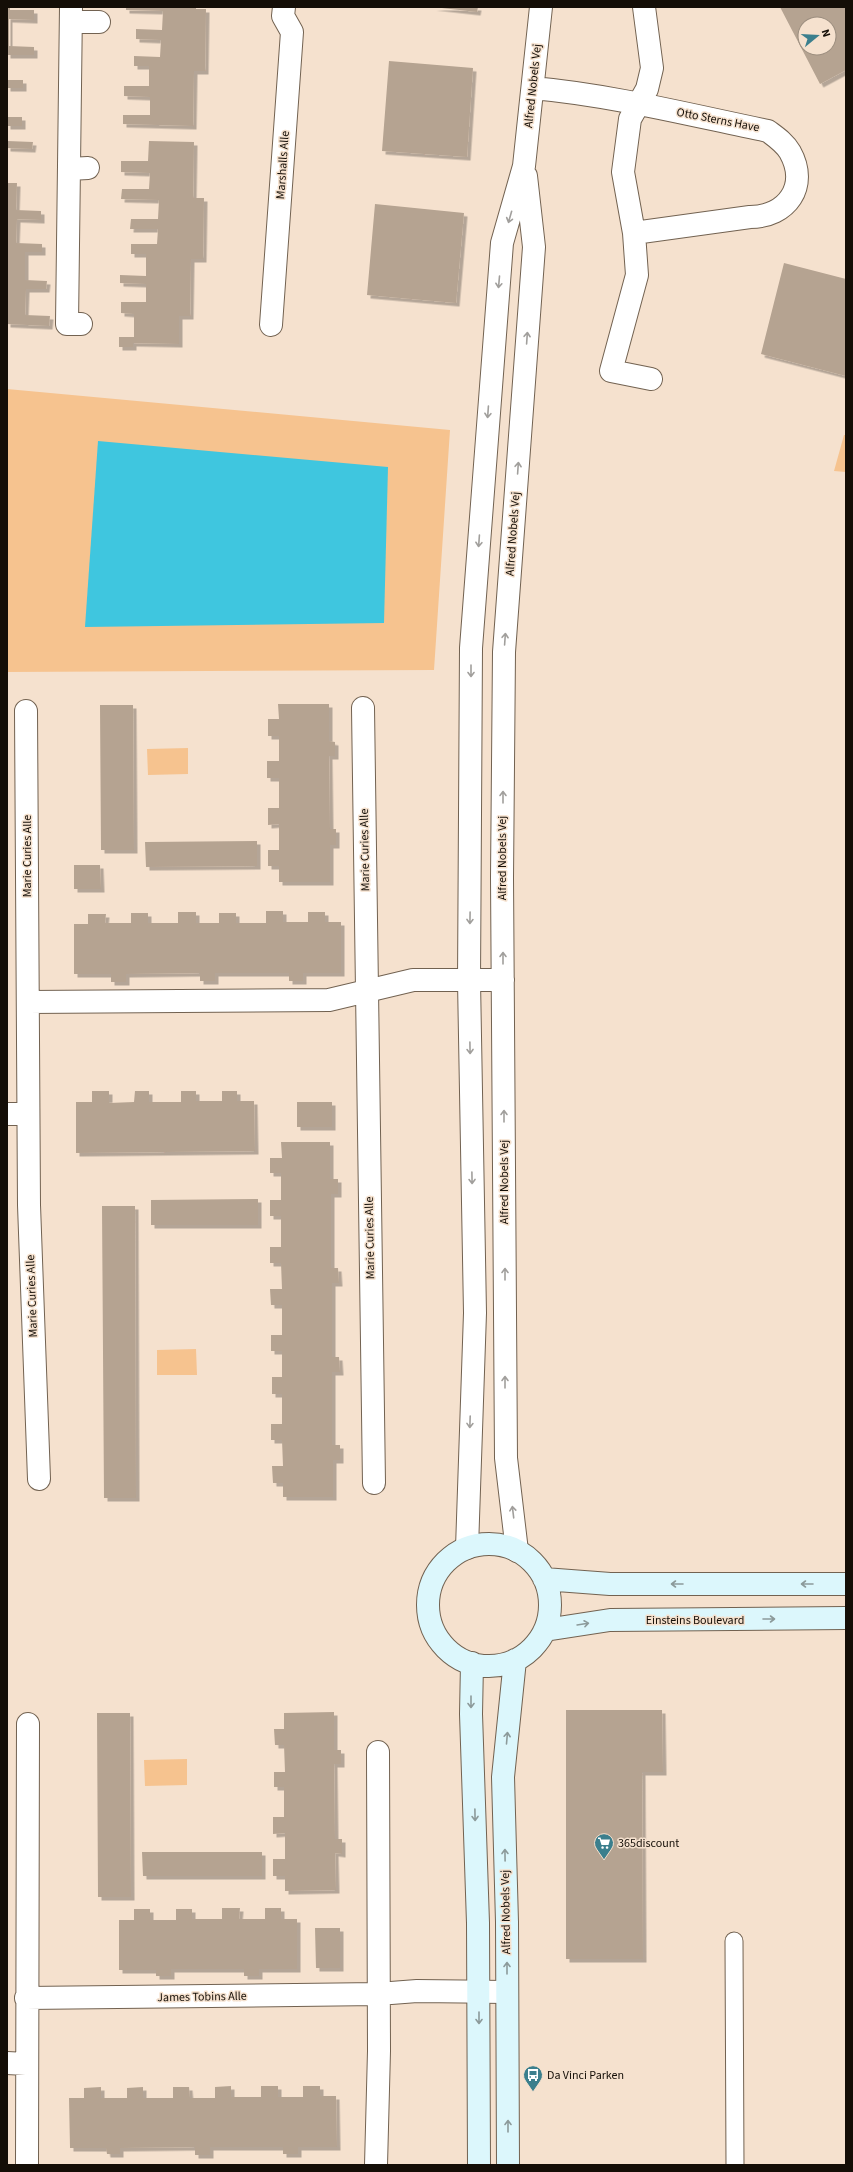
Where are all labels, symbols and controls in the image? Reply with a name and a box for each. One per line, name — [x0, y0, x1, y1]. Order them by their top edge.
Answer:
north arrow — [797, 16, 837, 56]
text: N — [818, 27, 834, 39]
street label: Alfred Nobels Vej — [520, 43, 546, 129]
street label: Otto Sterns Have — [675, 104, 761, 136]
street label: Marshalls Alle — [272, 130, 294, 200]
one-way arrow — [506, 210, 513, 223]
one-way arrow — [495, 275, 502, 288]
one-way arrow — [524, 332, 531, 345]
one-way arrow — [484, 405, 491, 418]
one-way arrow — [514, 462, 521, 475]
street label: Alfred Nobels Vej — [502, 491, 524, 577]
one-way arrow — [475, 534, 482, 547]
one-way arrow — [501, 633, 508, 646]
one-way arrow — [467, 664, 475, 677]
one-way arrow — [499, 791, 507, 804]
street label: Marie Curies Alle — [356, 809, 374, 891]
street label: Marie Curies Alle — [19, 815, 36, 897]
street label: Alfred Nobels Vej — [494, 816, 511, 900]
one-way arrow — [466, 911, 474, 924]
one-way arrow — [499, 952, 507, 965]
one-way arrow — [466, 1041, 474, 1054]
one-way arrow — [500, 1110, 508, 1123]
street label: Alfred Nobels Vej — [496, 1140, 513, 1224]
one-way arrow — [469, 1171, 476, 1184]
street label: Marie Curies Alle — [361, 1197, 379, 1279]
street label: Marie Curies Alle — [22, 1254, 42, 1338]
one-way arrow — [501, 1268, 509, 1281]
one-way arrow — [502, 1376, 509, 1389]
one-way arrow — [467, 1415, 474, 1428]
one-way arrow — [510, 1506, 517, 1519]
one-way arrow — [671, 1580, 684, 1588]
one-way arrow — [801, 1580, 814, 1588]
street label: Einsteins Boulevard — [646, 1612, 744, 1629]
one-way arrow — [762, 1615, 775, 1623]
one-way arrow — [576, 1620, 589, 1628]
one-way arrow — [467, 1695, 475, 1708]
one-way arrow — [503, 1732, 510, 1745]
one-way arrow — [471, 1808, 479, 1821]
supermarket icon: 365discount — [593, 1832, 615, 1860]
place label: 365discount — [618, 1835, 679, 1852]
one-way arrow — [501, 1849, 509, 1862]
street label: Alfred Nobels Vej — [497, 1870, 515, 1954]
one-way arrow — [503, 1962, 511, 1975]
street label: James Tobins Alle — [157, 1988, 247, 2006]
one-way arrow — [475, 2011, 483, 2024]
bus stop icon: Da Vinci Parken — [522, 2064, 544, 2092]
place label: Da Vinci Parken — [547, 2067, 624, 2084]
one-way arrow — [504, 2120, 511, 2133]

